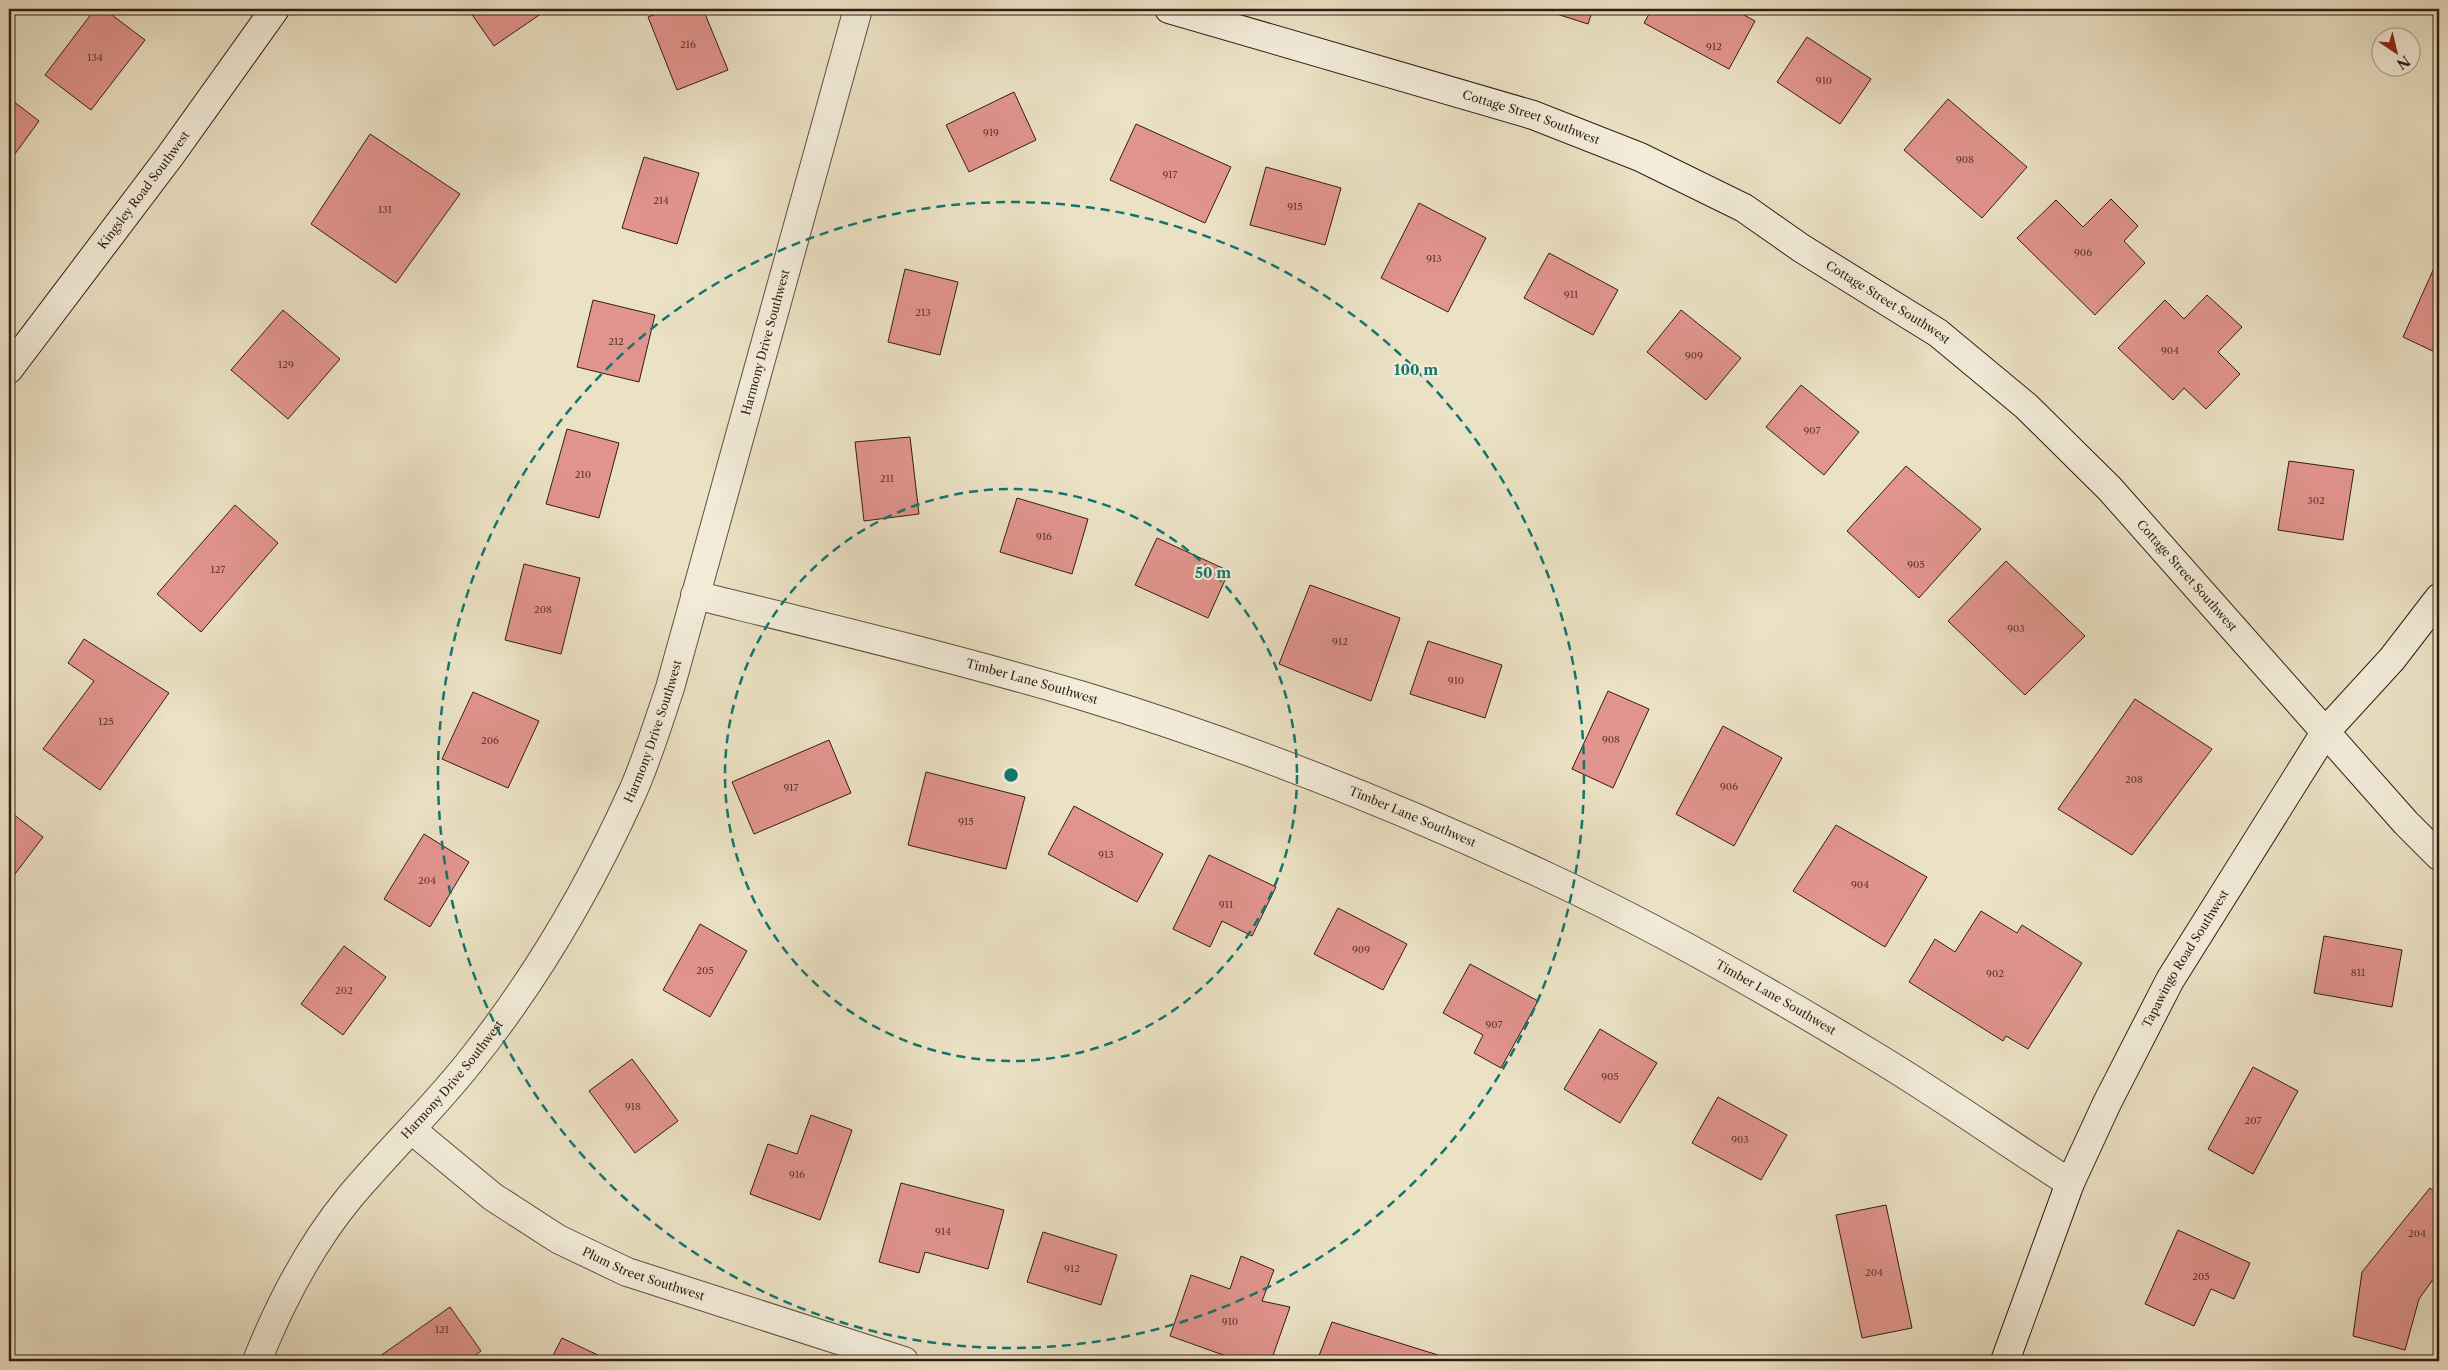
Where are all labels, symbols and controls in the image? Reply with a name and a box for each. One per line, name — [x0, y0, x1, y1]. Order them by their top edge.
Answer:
north arrow — [2370, 28, 2420, 78]
house number: 216 — [680, 38, 696, 51]
house number: 912 — [1706, 40, 1722, 53]
house number: 134 — [87, 51, 103, 64]
text: N — [2393, 52, 2414, 74]
house number: 910 — [1816, 74, 1832, 87]
street label: Cottage Street Southwest — [1461, 87, 1603, 148]
house number: 919 — [983, 126, 999, 139]
street label: Kingsley Road Southwest — [94, 127, 193, 252]
house number: 908 — [1956, 153, 1974, 166]
house number: 917 — [1163, 168, 1178, 181]
house number: 214 — [653, 194, 669, 207]
house number: 915 — [1287, 200, 1303, 213]
house number: 131 — [378, 203, 393, 216]
house number: 906 — [2074, 246, 2092, 259]
house number: 913 — [1426, 252, 1442, 265]
street label: Cottage Street Southwest — [1823, 257, 1954, 347]
street label: Harmony Drive Southwest — [738, 267, 793, 417]
house number: 911 — [1564, 288, 1579, 301]
house number: 213 — [915, 306, 931, 319]
house number: 212 — [608, 335, 624, 348]
house number: 904 — [2161, 344, 2179, 357]
house number: 909 — [1685, 349, 1703, 362]
house number: 129 — [278, 358, 294, 371]
text: 100 m — [1394, 360, 1438, 379]
house number: 907 — [1803, 424, 1821, 437]
house number: 210 — [575, 468, 591, 481]
house number: 211 — [880, 472, 895, 485]
house number: 302 — [2307, 494, 2325, 507]
street label: Cottage Street Southwest — [2134, 516, 2241, 635]
house number: 916 — [1036, 530, 1052, 543]
house number: 905 — [1907, 558, 1925, 571]
house number: 127 — [211, 563, 226, 576]
text: 50 m — [1195, 563, 1231, 582]
house number: 208 — [534, 603, 552, 616]
house number: 903 — [2007, 622, 2025, 635]
house number: 912 — [1332, 635, 1348, 648]
street label: Timber Lane Southwest — [964, 655, 1101, 707]
street label: Harmony Drive Southwest — [621, 657, 685, 805]
house number: 910 — [1448, 674, 1464, 687]
house number: 125 — [98, 715, 114, 728]
house number: 908 — [1602, 733, 1620, 746]
house number: 206 — [481, 734, 499, 747]
centre of rings — [1002, 766, 1020, 784]
house number: 208 — [2125, 773, 2143, 786]
house number: 906 — [1720, 780, 1738, 793]
house number: 917 — [784, 781, 799, 794]
street label: Timber Lane Southwest — [1347, 783, 1479, 850]
house number: 915 — [958, 815, 974, 828]
house number: 913 — [1098, 848, 1114, 861]
house number: 204 — [418, 874, 436, 887]
house number: 904 — [1851, 878, 1869, 891]
street label: Tapawingo Road Southwest — [2139, 886, 2232, 1030]
house number: 911 — [1219, 898, 1234, 911]
house number: 909 — [1352, 943, 1370, 956]
street label: Timber Lane Southwest — [1713, 956, 1839, 1038]
house number: 205 — [696, 964, 714, 977]
house number: 811 — [2351, 966, 2366, 979]
house number: 902 — [1986, 967, 2004, 980]
house number: 202 — [335, 984, 353, 997]
street label: Harmony Drive Southwest — [398, 1017, 506, 1142]
house number: 907 — [1485, 1018, 1503, 1031]
house number: 905 — [1601, 1070, 1619, 1083]
house number: 918 — [625, 1100, 641, 1113]
house number: 207 — [2244, 1114, 2262, 1127]
house number: 903 — [1731, 1133, 1749, 1146]
house number: 916 — [789, 1168, 805, 1181]
house number: 914 — [935, 1225, 951, 1238]
house number: 204 — [2408, 1227, 2426, 1240]
street label: Plum Street Southwest — [580, 1244, 707, 1304]
house number: 912 — [1064, 1262, 1080, 1275]
house number: 204 — [1865, 1266, 1883, 1279]
house number: 205 — [2192, 1270, 2210, 1283]
house number: 910 — [1222, 1315, 1238, 1328]
house number: 121 — [435, 1323, 450, 1336]

